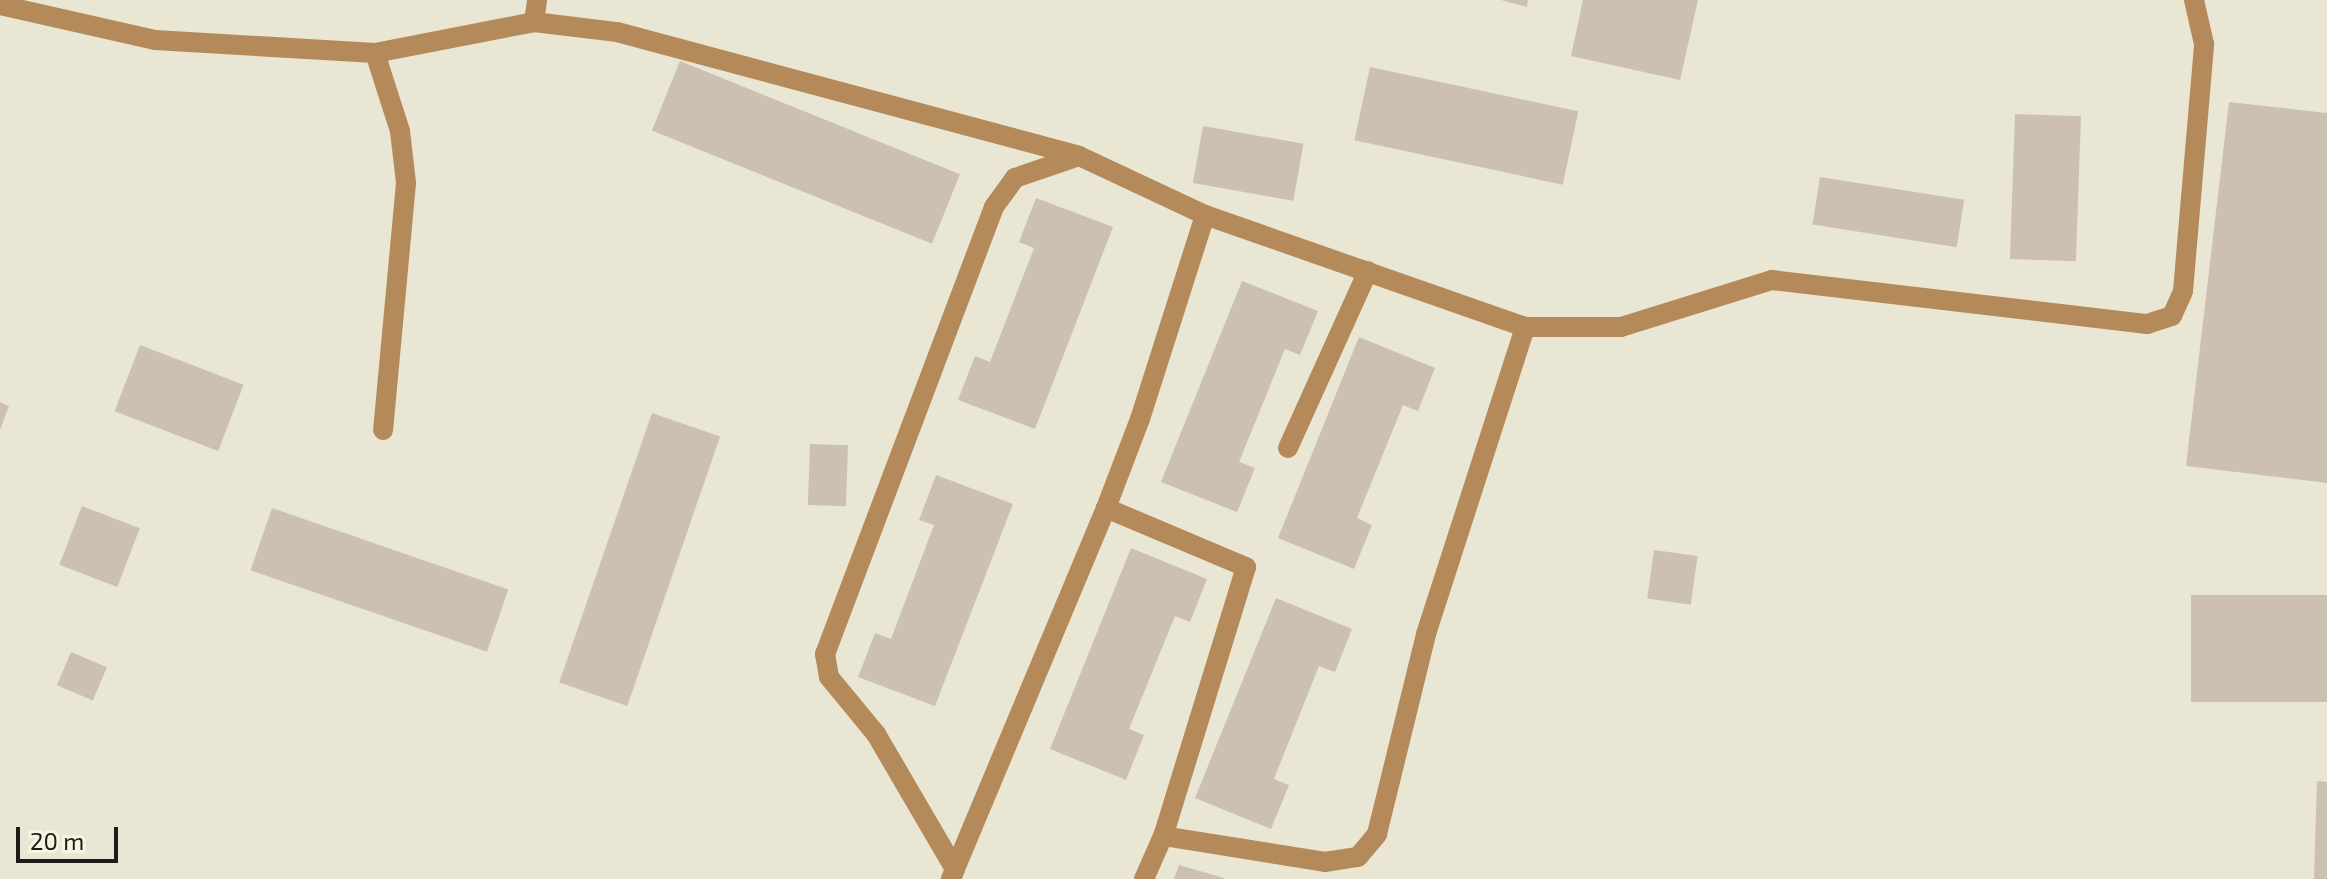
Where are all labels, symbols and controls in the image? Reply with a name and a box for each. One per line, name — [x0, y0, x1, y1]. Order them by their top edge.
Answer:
scale bar — [20, 811, 122, 861]
text: 20 m — [30, 826, 84, 855]

